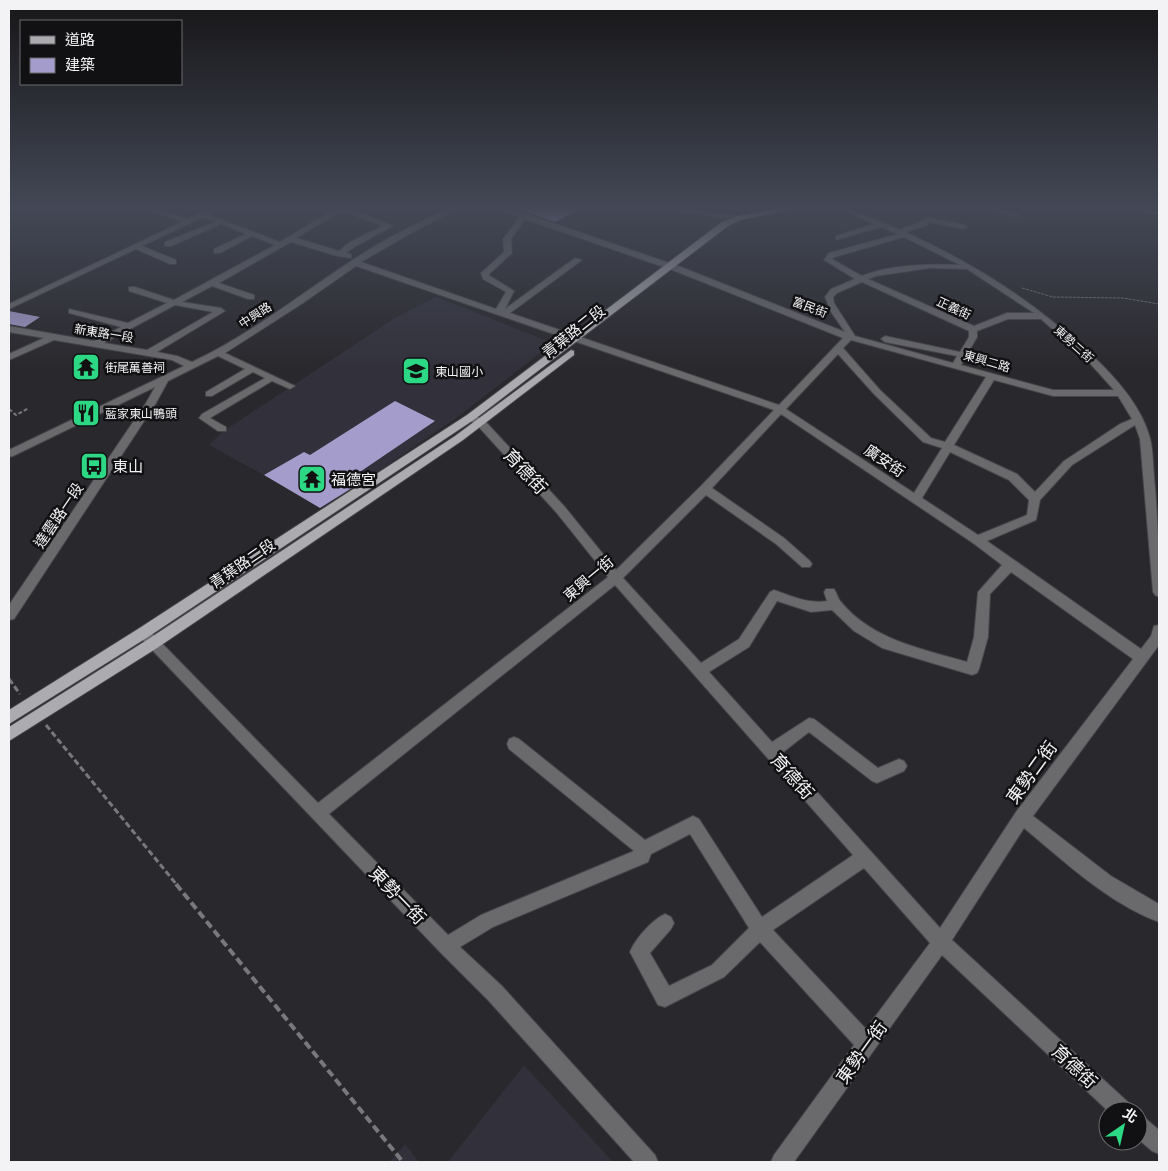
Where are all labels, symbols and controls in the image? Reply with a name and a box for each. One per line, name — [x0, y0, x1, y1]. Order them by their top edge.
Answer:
legend — [20, 20, 182, 85]
text: 道路 — [65, 29, 95, 49]
text: 建築 — [65, 54, 95, 74]
street label: 富民街 — [790, 293, 830, 321]
street label: 正義街 — [934, 293, 974, 323]
street label: 中興路 — [235, 298, 275, 332]
street label: 青葉路二段 — [537, 300, 609, 362]
street label: 新東路一段 — [73, 320, 135, 346]
street label: 東勢二街 — [1050, 322, 1098, 366]
street label: 東興二路 — [962, 346, 1012, 376]
temple icon: 街尾萬善祠 — [71, 352, 101, 382]
school or university icon: 東山國小 — [401, 356, 431, 386]
place label: 街尾萬善祠 — [105, 359, 165, 376]
place label: 東山國小 — [435, 363, 483, 380]
restaurant icon: 藍家東山鴨頭 — [71, 398, 101, 428]
place label: 藍家東山鴨頭 — [105, 405, 177, 422]
street label: 廣安街 — [861, 439, 909, 481]
street label: 育德街 — [499, 443, 553, 499]
bus stop icon: 東山 — [79, 451, 109, 481]
place label: 東山 — [113, 456, 143, 476]
temple icon: 福德宮 — [297, 464, 327, 494]
place label: 福德宮 — [331, 469, 376, 489]
street label: 達雲路一段 — [29, 478, 87, 552]
street label: 青葉路二段 — [205, 534, 279, 592]
street label: 東興一街 — [559, 551, 617, 605]
street label: 東勢二街 — [1000, 736, 1062, 808]
street label: 育德街 — [766, 748, 820, 804]
street label: 東勢一街 — [364, 861, 432, 929]
street label: 東勢一街 — [830, 1016, 892, 1088]
street label: 育德街 — [1047, 1039, 1103, 1093]
north arrow — [1098, 1101, 1148, 1151]
text: 北 — [1119, 1103, 1142, 1127]

